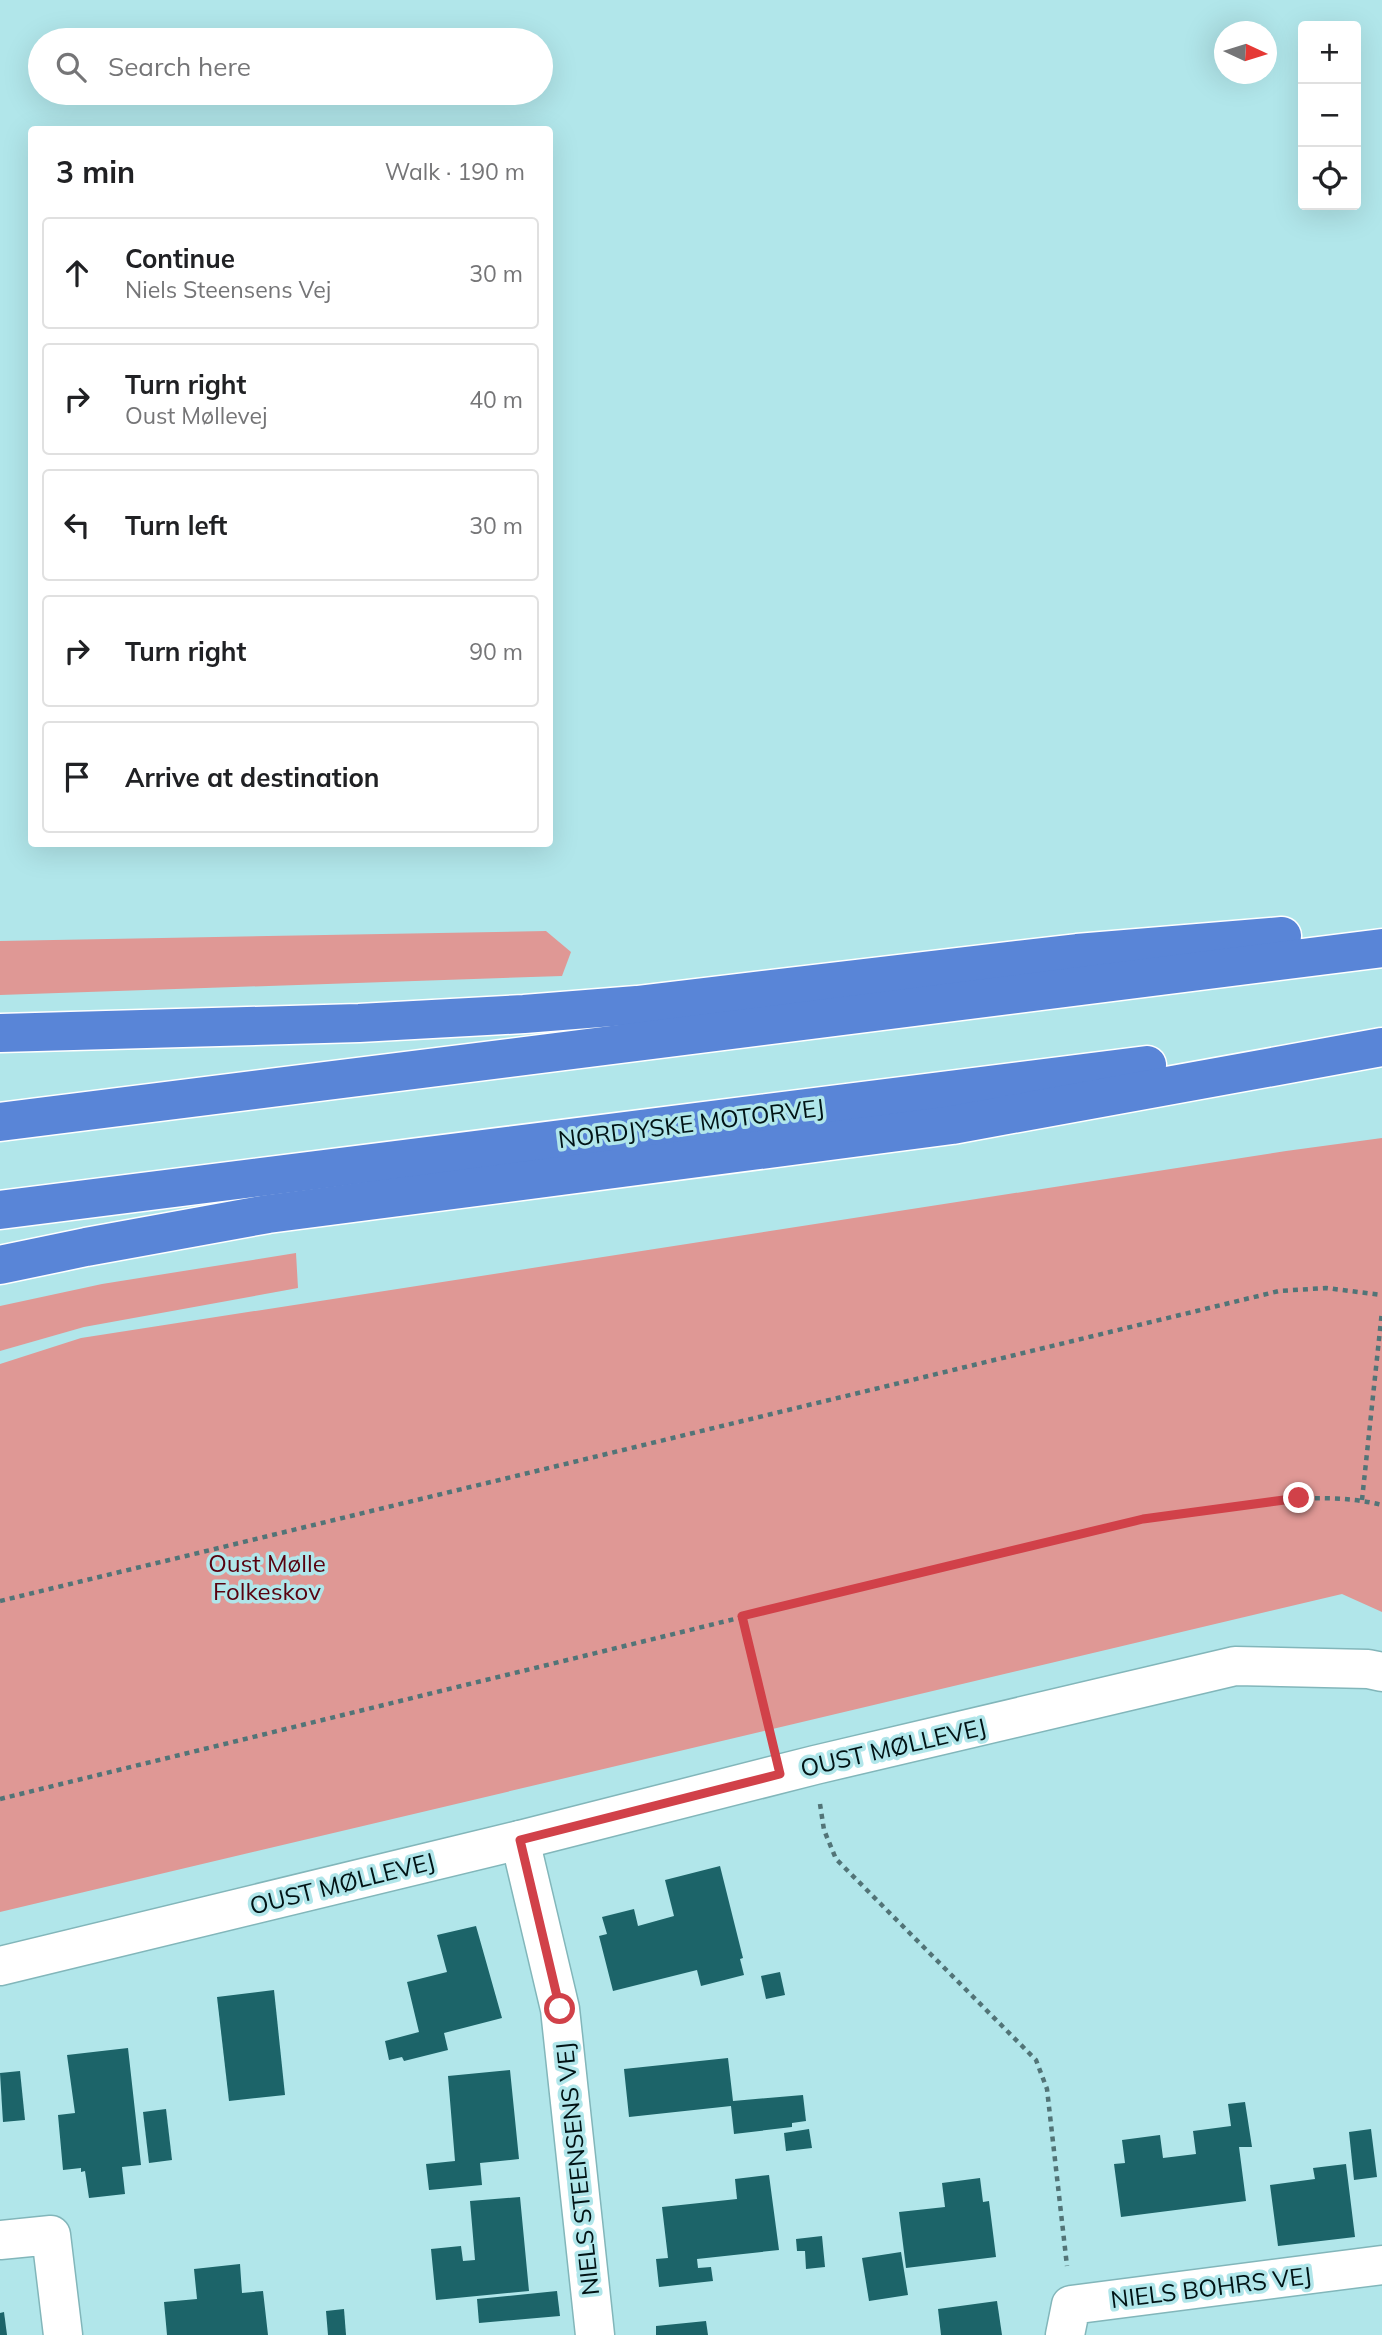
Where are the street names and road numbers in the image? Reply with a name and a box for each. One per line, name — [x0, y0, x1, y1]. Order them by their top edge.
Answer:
street label: NORDJYSKE MOTORVEJ — [556, 1092, 826, 1154]
street label: OUST MØLLEVEJ — [797, 1711, 989, 1783]
street label: OUST MØLLEVEJ — [246, 1846, 438, 1920]
street label: NIELS STEENSENS VEJ — [549, 2041, 605, 2297]
street label: NIELS BOHRS VEJ — [1109, 2260, 1313, 2314]

